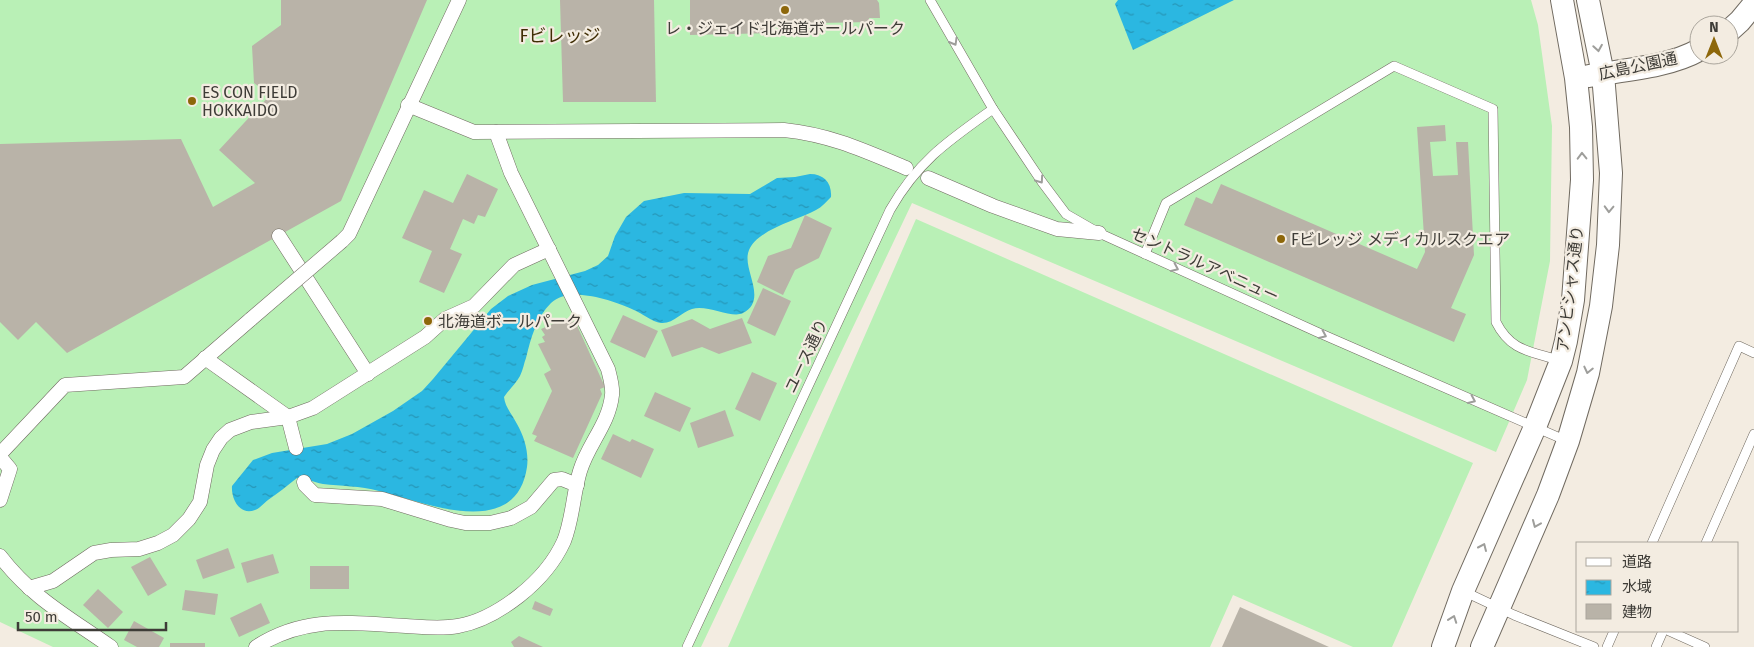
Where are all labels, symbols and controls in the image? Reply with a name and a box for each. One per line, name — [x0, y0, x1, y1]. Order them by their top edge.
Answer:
marker: レ・ジェイド北海道ボールパーク — [779, 4, 791, 16]
north arrow — [1689, 15, 1739, 65]
place label: レ・ジェイド北海道ボールパーク — [665, 19, 905, 38]
text: N — [1709, 19, 1719, 36]
district label: Fビレッジ — [520, 25, 600, 47]
one-way arrow — [948, 37, 958, 46]
one-way arrow — [1593, 43, 1603, 52]
street label: 広島公園通 — [1597, 48, 1679, 84]
place label: ES CON FIELD HOKKAIDO — [202, 83, 298, 120]
marker: ES CON FIELD HOKKAIDO — [186, 95, 198, 107]
one-way arrow — [1577, 152, 1587, 160]
one-way arrow — [1034, 174, 1043, 184]
one-way arrow — [1604, 206, 1615, 214]
street label: セントラルアベニュー — [1128, 224, 1282, 306]
street label: アンビシャス通り — [1553, 225, 1587, 353]
place label: Fビレッジ メディカルスクエア — [1291, 230, 1510, 249]
marker: Fビレッジ メディカルスクエア — [1275, 233, 1287, 245]
one-way arrow — [1170, 262, 1179, 272]
place label: 北海道ボールパーク — [438, 312, 582, 331]
marker: 北海道ボールパーク — [422, 315, 434, 327]
street label: ユース通り — [781, 316, 831, 396]
one-way arrow — [1318, 328, 1327, 339]
one-way arrow — [1583, 366, 1594, 375]
one-way arrow — [1467, 393, 1476, 404]
one-way arrow — [1531, 519, 1542, 528]
legend — [1576, 542, 1739, 632]
one-way arrow — [1476, 543, 1487, 552]
text: 道路 — [1622, 553, 1652, 571]
text: 水域 — [1622, 578, 1652, 596]
scale bar — [18, 600, 165, 632]
text: 建物 — [1622, 603, 1652, 621]
text: 50 m — [25, 608, 58, 626]
one-way arrow — [1447, 615, 1457, 624]

